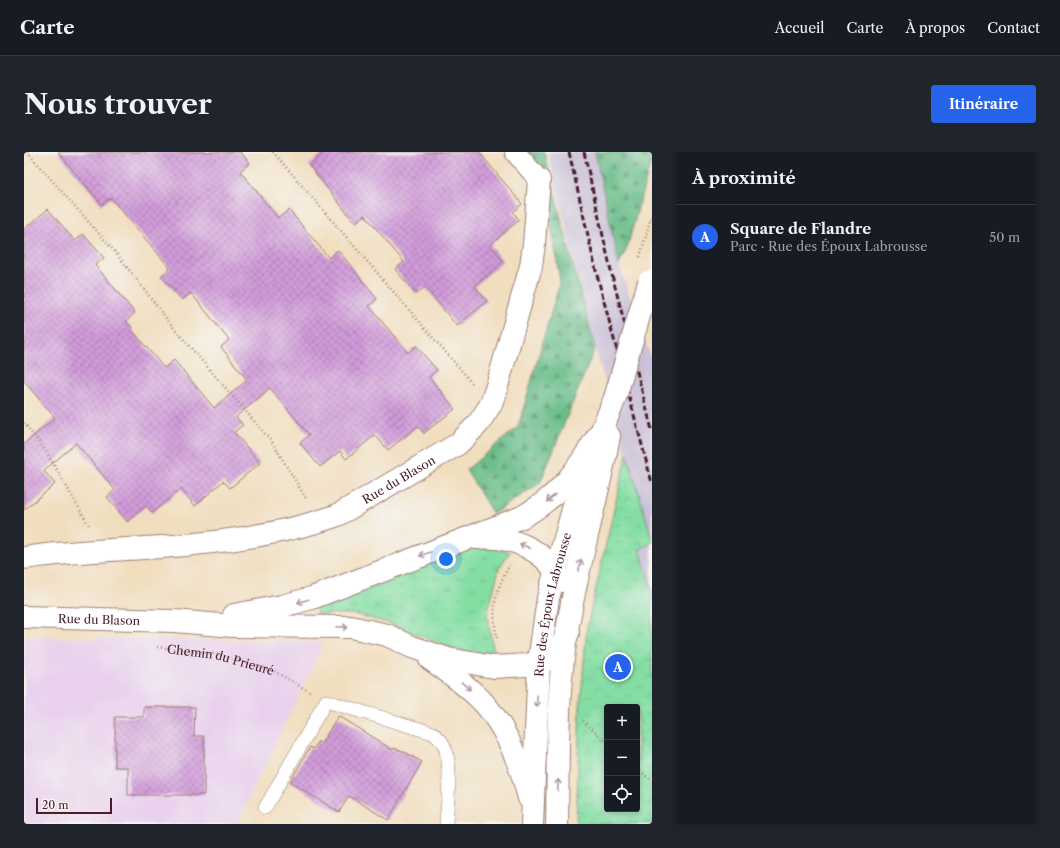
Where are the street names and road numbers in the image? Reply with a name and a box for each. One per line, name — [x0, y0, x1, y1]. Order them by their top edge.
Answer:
street label: Rue du Blason — [359, 452, 438, 507]
street label: Rue des Époux Labrousse — [531, 530, 574, 677]
street label: Rue du Blason — [58, 610, 141, 628]
street label: Chemin du Prieuré — [166, 641, 276, 678]

